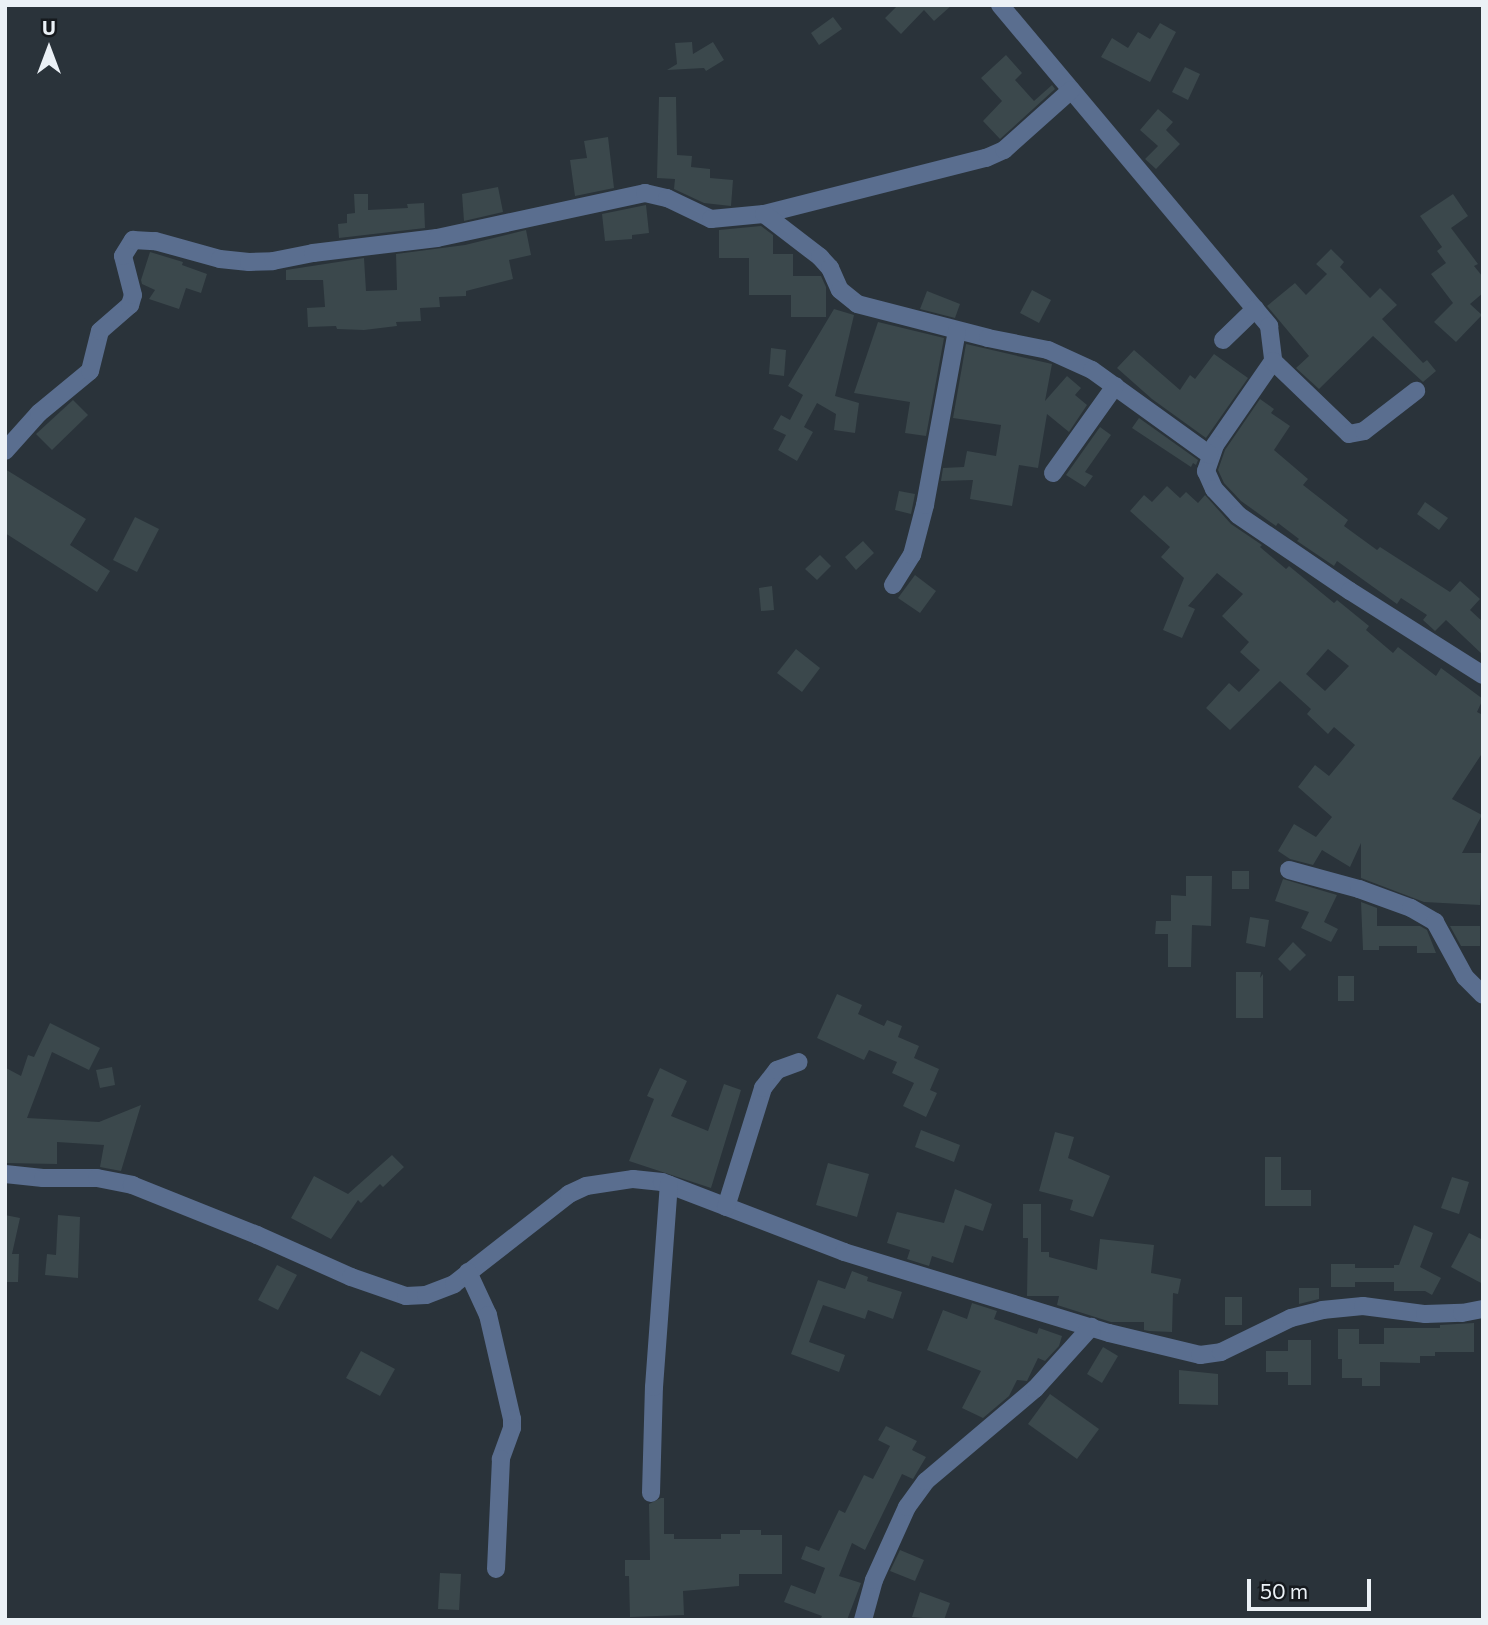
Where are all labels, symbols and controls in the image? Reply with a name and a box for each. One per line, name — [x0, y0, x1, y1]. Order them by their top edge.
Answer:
north arrow — [14, 14, 84, 84]
text: U — [42, 16, 56, 39]
scale bar — [1250, 1566, 1374, 1610]
text: 50 m — [1260, 1578, 1308, 1603]

